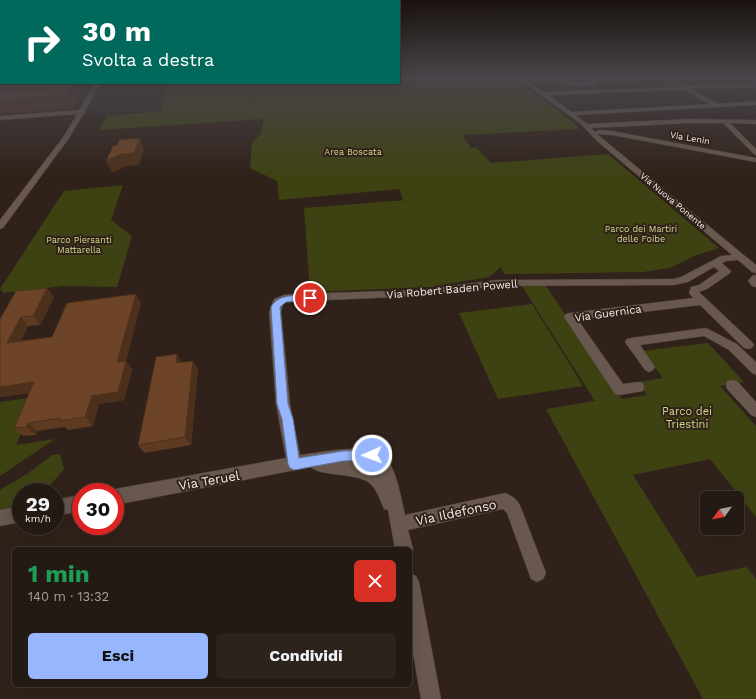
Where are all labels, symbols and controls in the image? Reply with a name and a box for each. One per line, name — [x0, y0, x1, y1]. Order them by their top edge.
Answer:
text: 30 m — [82, 15, 151, 48]
icon: right — [16, 16, 68, 68]
text: Svolta a destra — [82, 49, 214, 70]
street label: Via Lenin — [669, 130, 711, 146]
park label: Area Boscata — [324, 147, 382, 157]
street label: Via Nuova Ponente — [638, 171, 708, 231]
park label: Parco dei Martiri delle Foibe — [605, 224, 677, 244]
park label: Parco Piersanti Mattarella — [46, 235, 112, 255]
street label: Via Robert Baden Powell — [386, 277, 519, 302]
pin — [293, 281, 327, 315]
icon: arrive — [299, 287, 321, 309]
street label: Via Guernica — [574, 302, 642, 325]
park label: Parco dei Triestini — [662, 405, 712, 431]
position arrow — [351, 434, 393, 476]
street label: Via Teruel — [177, 468, 241, 493]
speed limit sign: 30 — [72, 483, 124, 535]
north arrow — [700, 491, 744, 535]
map controls — [700, 491, 744, 535]
text: 29 — [26, 492, 50, 516]
street label: Via Ildefonso — [414, 497, 498, 528]
text: km/h — [25, 513, 51, 524]
text: 1 min — [28, 560, 90, 588]
button: close — [354, 560, 396, 602]
text: 140 m · 13:32 — [28, 589, 109, 604]
button: Esci — [28, 633, 208, 679]
button: Condividi — [216, 633, 396, 679]

